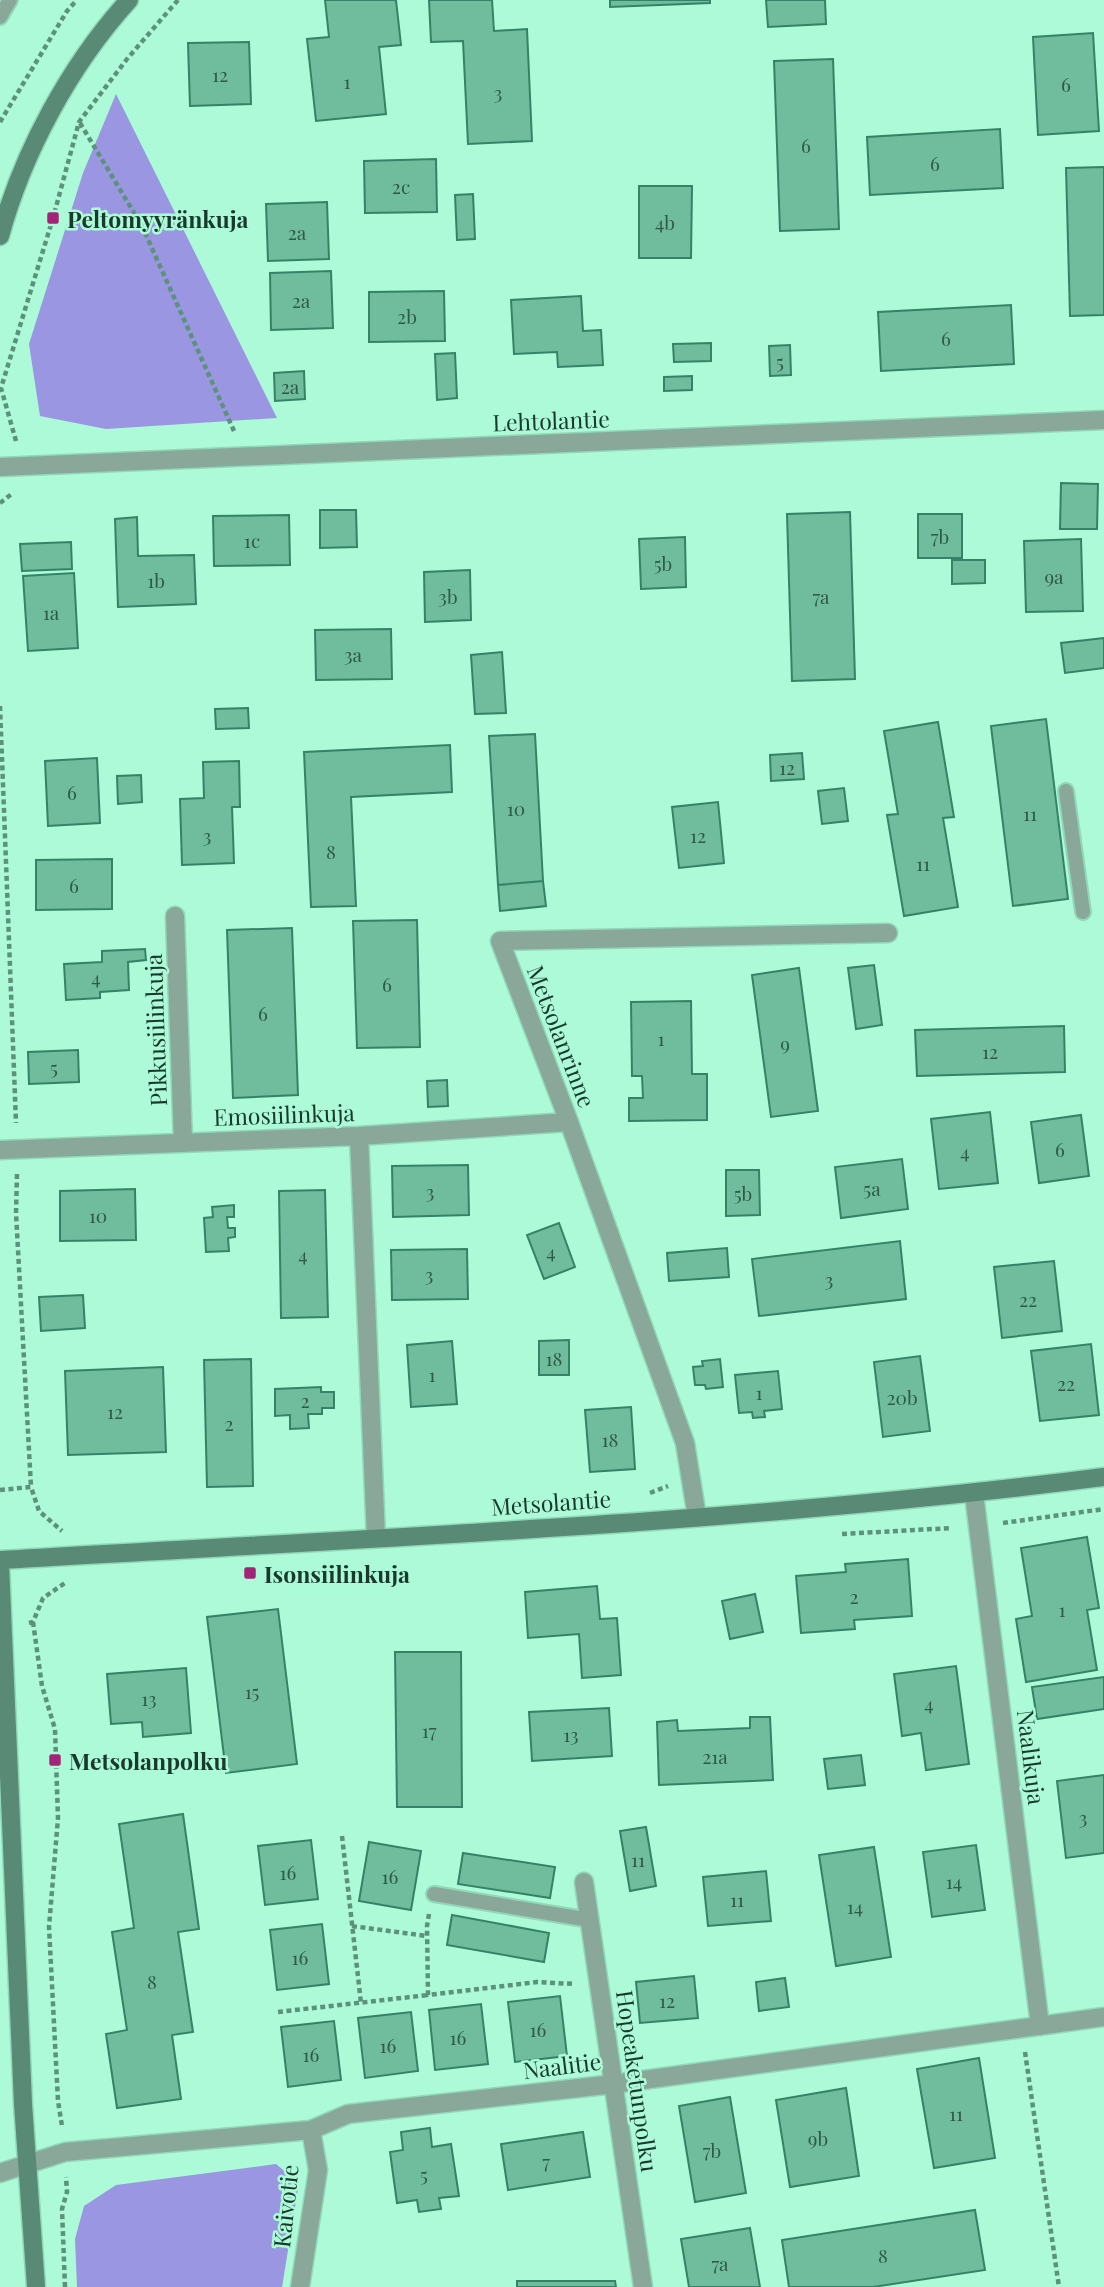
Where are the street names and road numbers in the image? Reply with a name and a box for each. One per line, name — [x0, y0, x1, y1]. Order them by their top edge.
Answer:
street label: Lehtolantie — [492, 402, 610, 438]
street label: Pikkusiilinkuja — [137, 953, 173, 1107]
street label: Metsolanrinne — [521, 960, 603, 1112]
street label: Emosiilinkuja — [213, 1096, 356, 1132]
street label: Metsolantie — [490, 1482, 612, 1522]
street label: Naalikuja — [1011, 1708, 1053, 1807]
street label: Hopeaketunpolku — [610, 1988, 666, 2174]
street label: Naalitie — [521, 2045, 603, 2085]
street label: Kaivotie — [265, 2163, 305, 2249]

